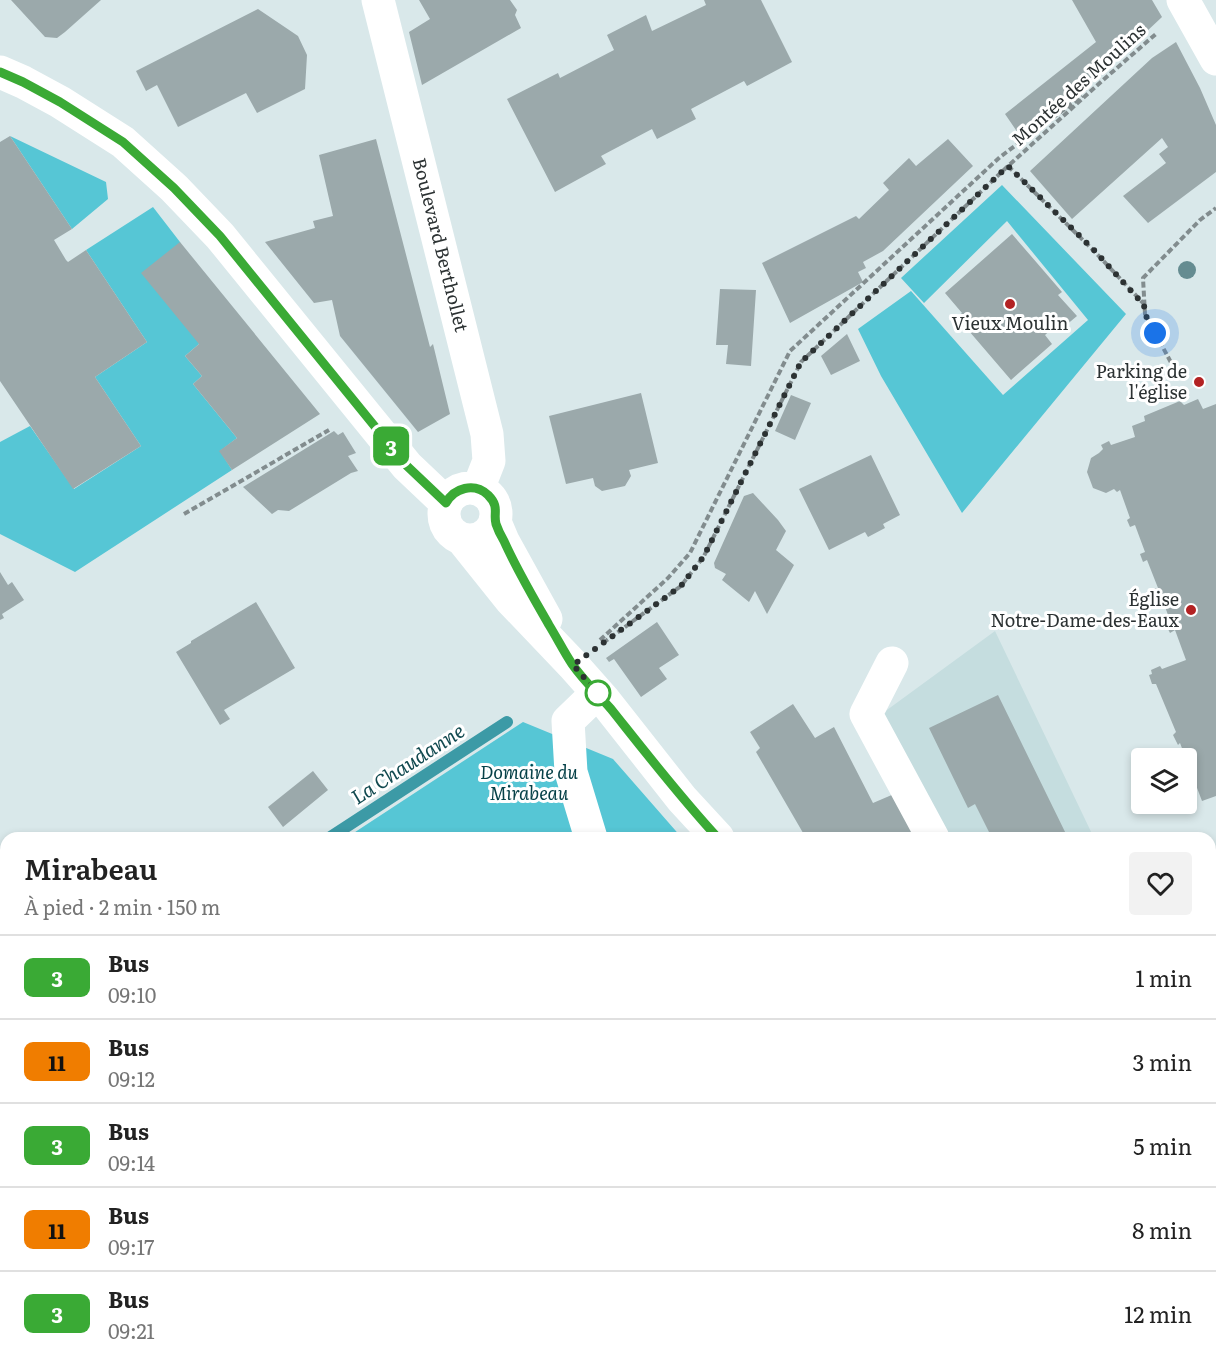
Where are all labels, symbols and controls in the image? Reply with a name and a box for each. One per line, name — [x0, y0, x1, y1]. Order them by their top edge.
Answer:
street label: Montée des Moulins — [1005, 16, 1151, 151]
street label: Boulevard Berthollet — [407, 155, 476, 335]
marker: Vieux Moulin — [1003, 297, 1017, 311]
place label: Vieux Moulin — [952, 309, 1069, 336]
your location — [1140, 318, 1170, 348]
place label: Parking de l'église — [1096, 357, 1187, 405]
marker: Parking de l'église — [1192, 375, 1206, 389]
line badge: 3 — [372, 426, 410, 466]
text: 3 — [385, 431, 397, 462]
place label: Église Notre-Dame-des-Eaux — [991, 585, 1180, 633]
marker: Église Notre-Dame-des-Eaux — [1184, 603, 1198, 617]
unlabelled marker — [585, 680, 611, 706]
water label: La Chaudanne — [344, 714, 470, 810]
map controls — [1131, 748, 1197, 814]
button: layers — [1131, 748, 1197, 814]
park label: Domaine du Mirabeau — [480, 758, 578, 806]
text: Mirabeau — [24, 847, 157, 889]
button: heart — [1129, 852, 1192, 915]
text: À pied · 2 min · 150 m — [24, 891, 220, 921]
text: Bus — [108, 946, 149, 979]
text: 1 min — [1135, 961, 1192, 994]
text: 3 — [51, 962, 63, 993]
text: 09:10 — [108, 979, 156, 1009]
text: Bus — [108, 1030, 149, 1063]
text: 3 min — [1132, 1045, 1192, 1078]
text: 11 — [48, 1046, 66, 1077]
text: 09:12 — [108, 1063, 155, 1093]
text: Bus — [108, 1114, 149, 1147]
text: 5 min — [1133, 1129, 1192, 1162]
text: 3 — [51, 1130, 63, 1161]
text: 09:14 — [108, 1147, 155, 1177]
text: Bus — [108, 1198, 149, 1231]
text: 8 min — [1132, 1213, 1192, 1246]
text: 11 — [48, 1214, 66, 1245]
text: 09:17 — [108, 1231, 154, 1261]
text: Bus — [108, 1282, 149, 1315]
text: 12 min — [1124, 1297, 1192, 1330]
text: 3 — [51, 1298, 63, 1329]
text: 09:21 — [108, 1315, 155, 1345]

